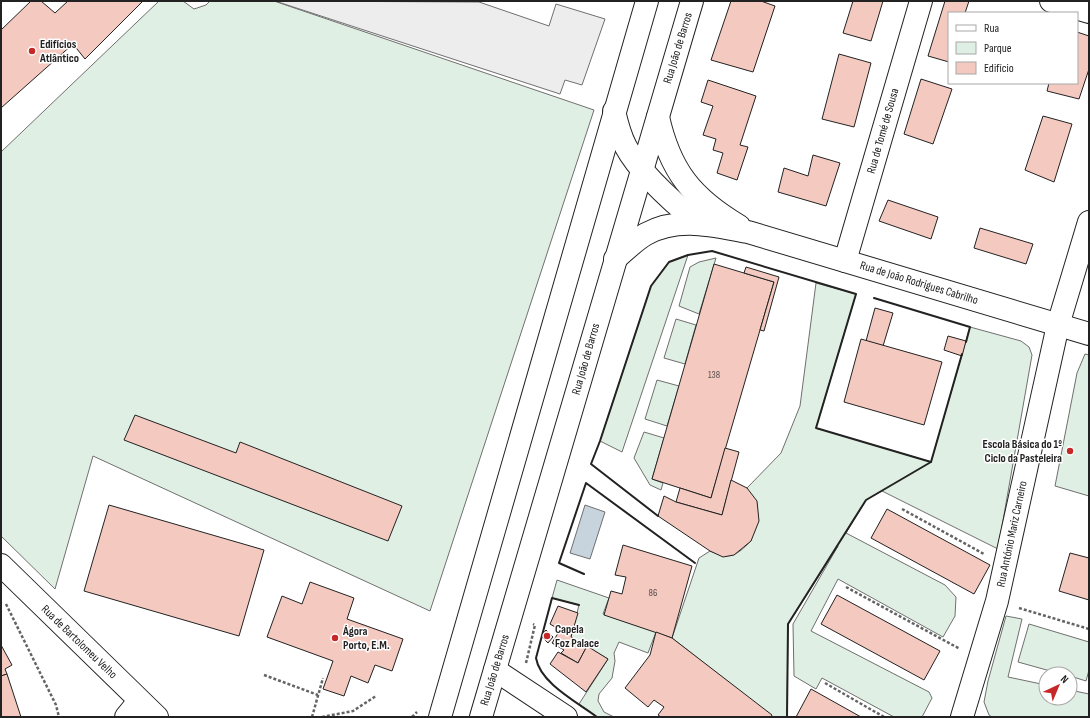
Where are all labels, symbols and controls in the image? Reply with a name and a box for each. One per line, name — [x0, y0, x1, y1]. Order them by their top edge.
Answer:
street label: Rua João de Barros — [660, 11, 696, 85]
legend — [948, 12, 1078, 84]
text: Rua — [984, 21, 1000, 36]
place label: Edifícios Atlântico — [39, 37, 79, 66]
text: Parque — [984, 41, 1012, 56]
marker: Edifícios Atlântico — [27, 46, 37, 56]
text: Edifício — [984, 61, 1014, 76]
street label: Rua de Tomé de Sousa — [864, 86, 902, 175]
street label: Rua de João Rodrigues Cabrilho — [858, 258, 980, 308]
street label: Rua João de Barros — [569, 321, 603, 397]
house number: 138 — [708, 369, 720, 381]
place label: Escola Básica do 1º Ciclo da Pasteleira — [982, 437, 1062, 466]
marker: Escola Básica do 1º Ciclo da Pasteleira — [1065, 446, 1075, 456]
street label: Rua António Mariz Carneiro — [993, 479, 1031, 588]
house number: 86 — [649, 587, 657, 599]
street label: Rua de Bartolomeu Velho — [38, 602, 120, 682]
place label: Capela Foz Palace — [555, 622, 599, 651]
place label: Ágora Porto, E.M. — [342, 624, 390, 653]
marker: Capela Foz Palace — [542, 631, 552, 641]
marker: Ágora Porto, E.M. — [330, 633, 340, 643]
street label: Rua João de Barros — [477, 633, 513, 707]
north arrow — [1038, 666, 1078, 706]
text: N — [1058, 672, 1071, 686]

